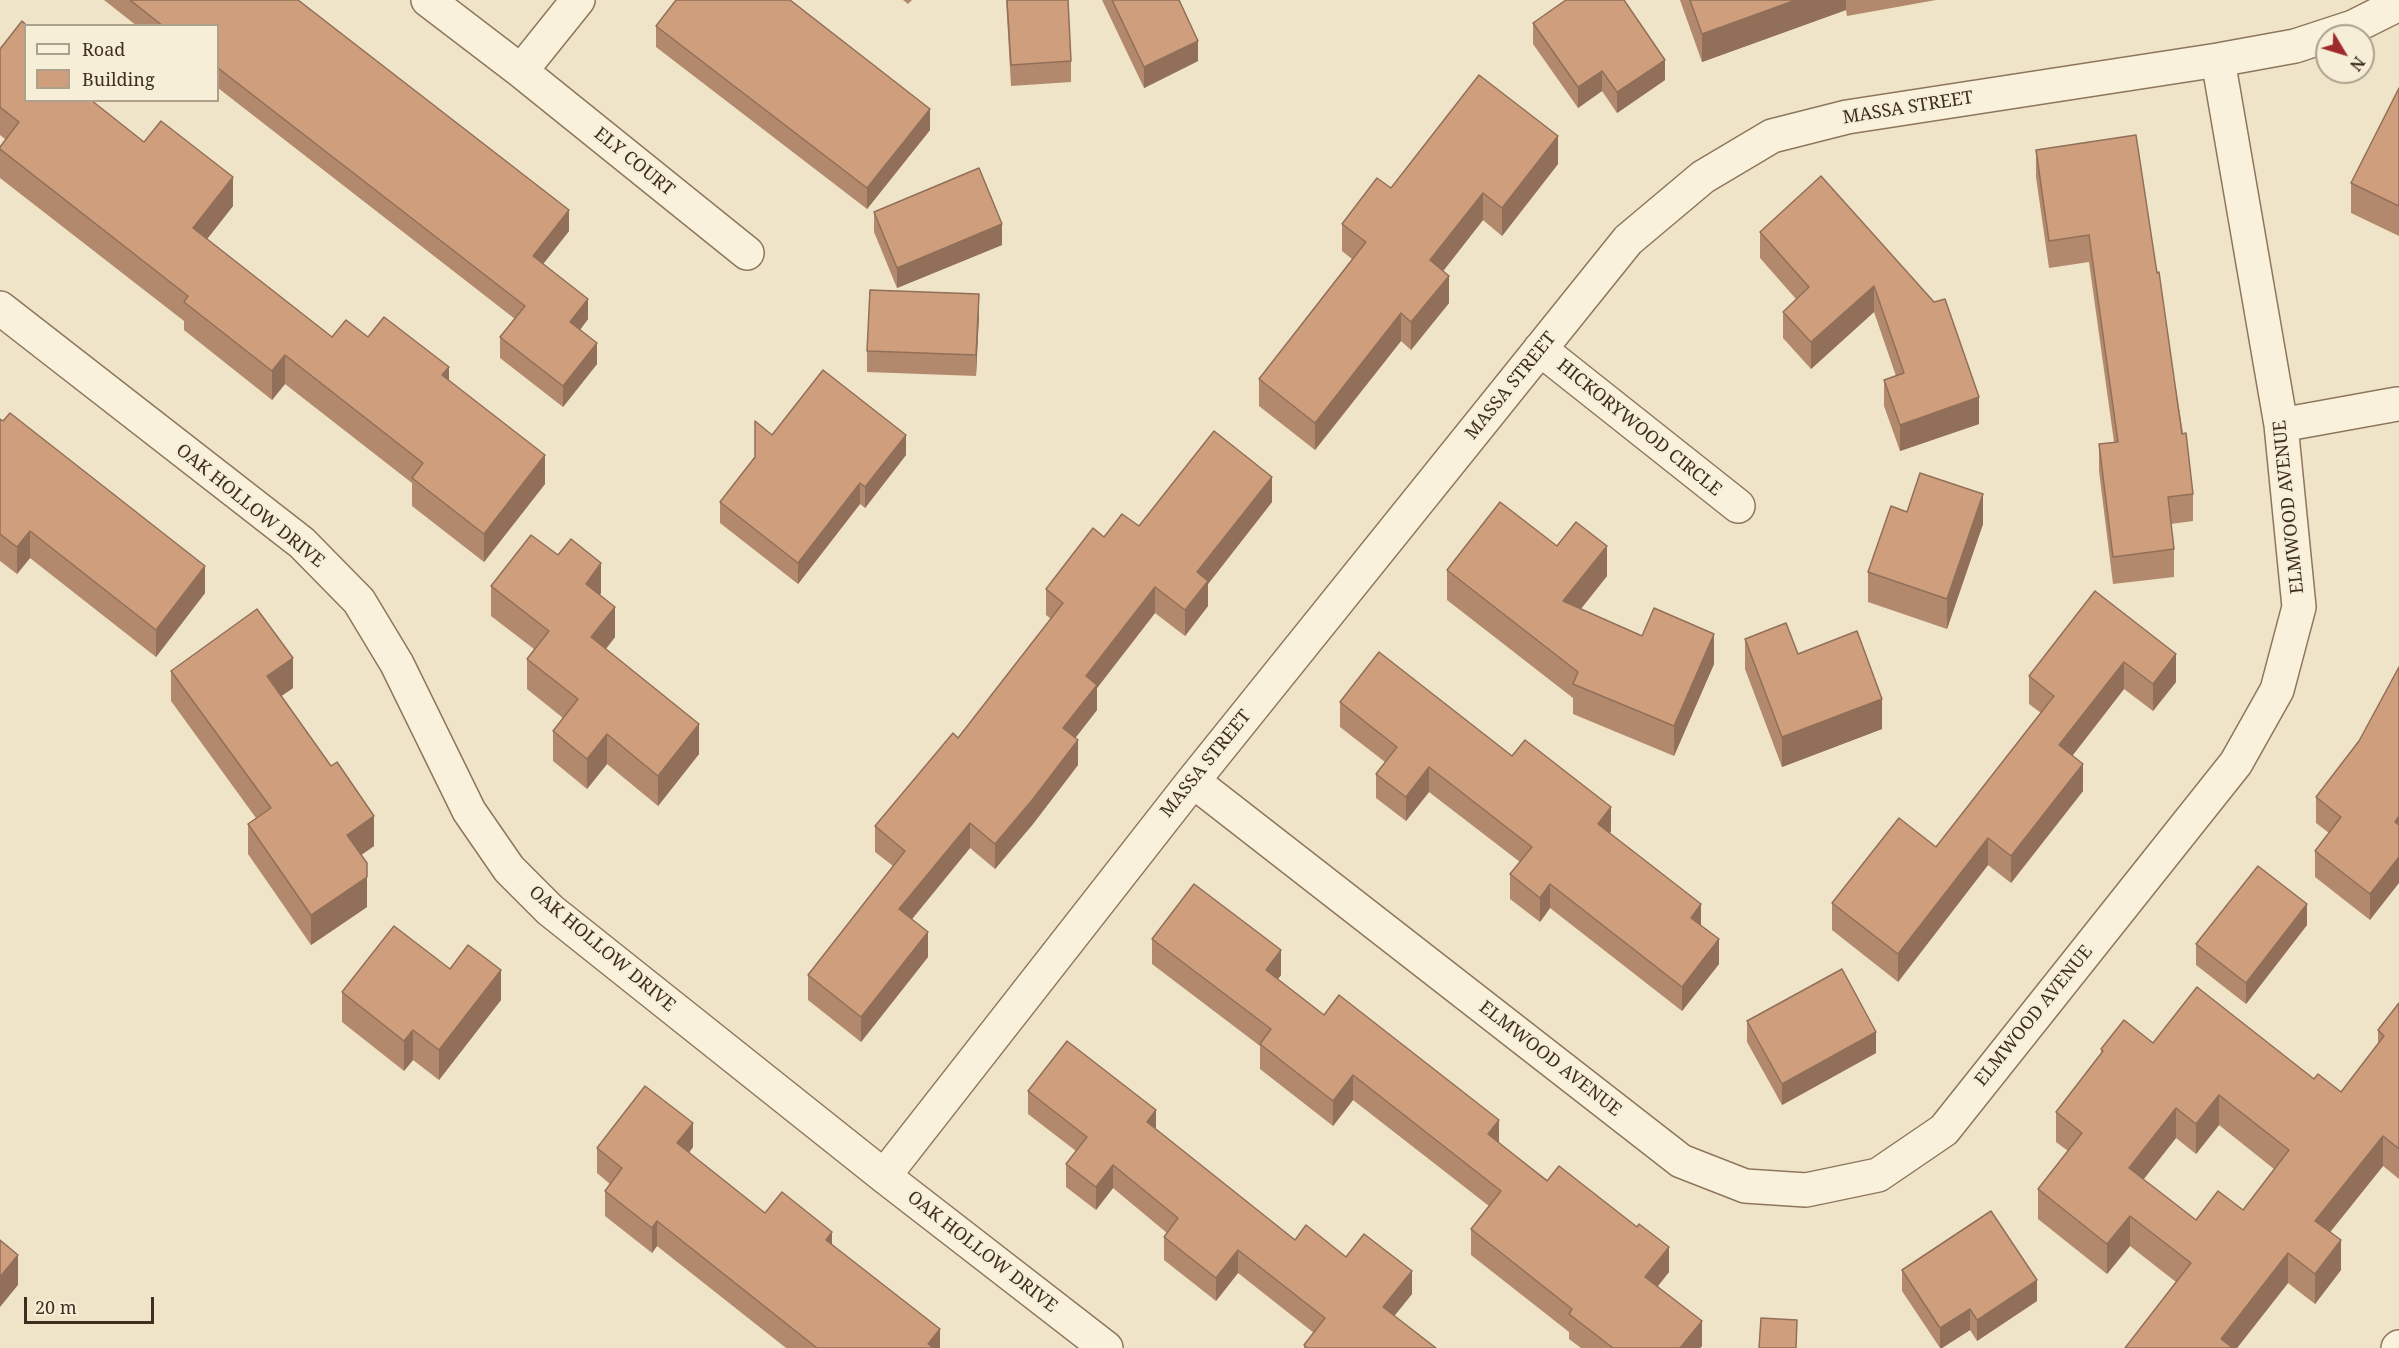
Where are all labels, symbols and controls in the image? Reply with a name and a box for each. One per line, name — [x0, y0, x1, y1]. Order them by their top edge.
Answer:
legend — [24, 24, 219, 102]
north arrow — [2315, 24, 2375, 84]
text: Road — [82, 37, 125, 61]
text: N — [2345, 52, 2370, 76]
text: Building — [82, 67, 155, 91]
street label: MASSA STREET — [1841, 87, 1975, 129]
street label: ELY COURT — [589, 123, 679, 201]
street label: MASSA STREET — [1461, 328, 1561, 444]
street label: HICKORYWOOD CIRCLE — [1552, 355, 1726, 501]
street label: ELMWOOD AVENUE — [2269, 419, 2309, 595]
street label: OAK HOLLOW DRIVE — [172, 440, 328, 572]
street label: MASSA STREET — [1156, 706, 1256, 822]
street label: OAK HOLLOW DRIVE — [524, 881, 680, 1017]
street label: ELMWOOD AVENUE — [1971, 941, 2097, 1091]
street label: ELMWOOD AVENUE — [1475, 997, 1625, 1121]
street label: OAK HOLLOW DRIVE — [903, 1187, 1061, 1317]
scale bar — [27, 1285, 158, 1323]
text: 20 m — [35, 1295, 77, 1319]

